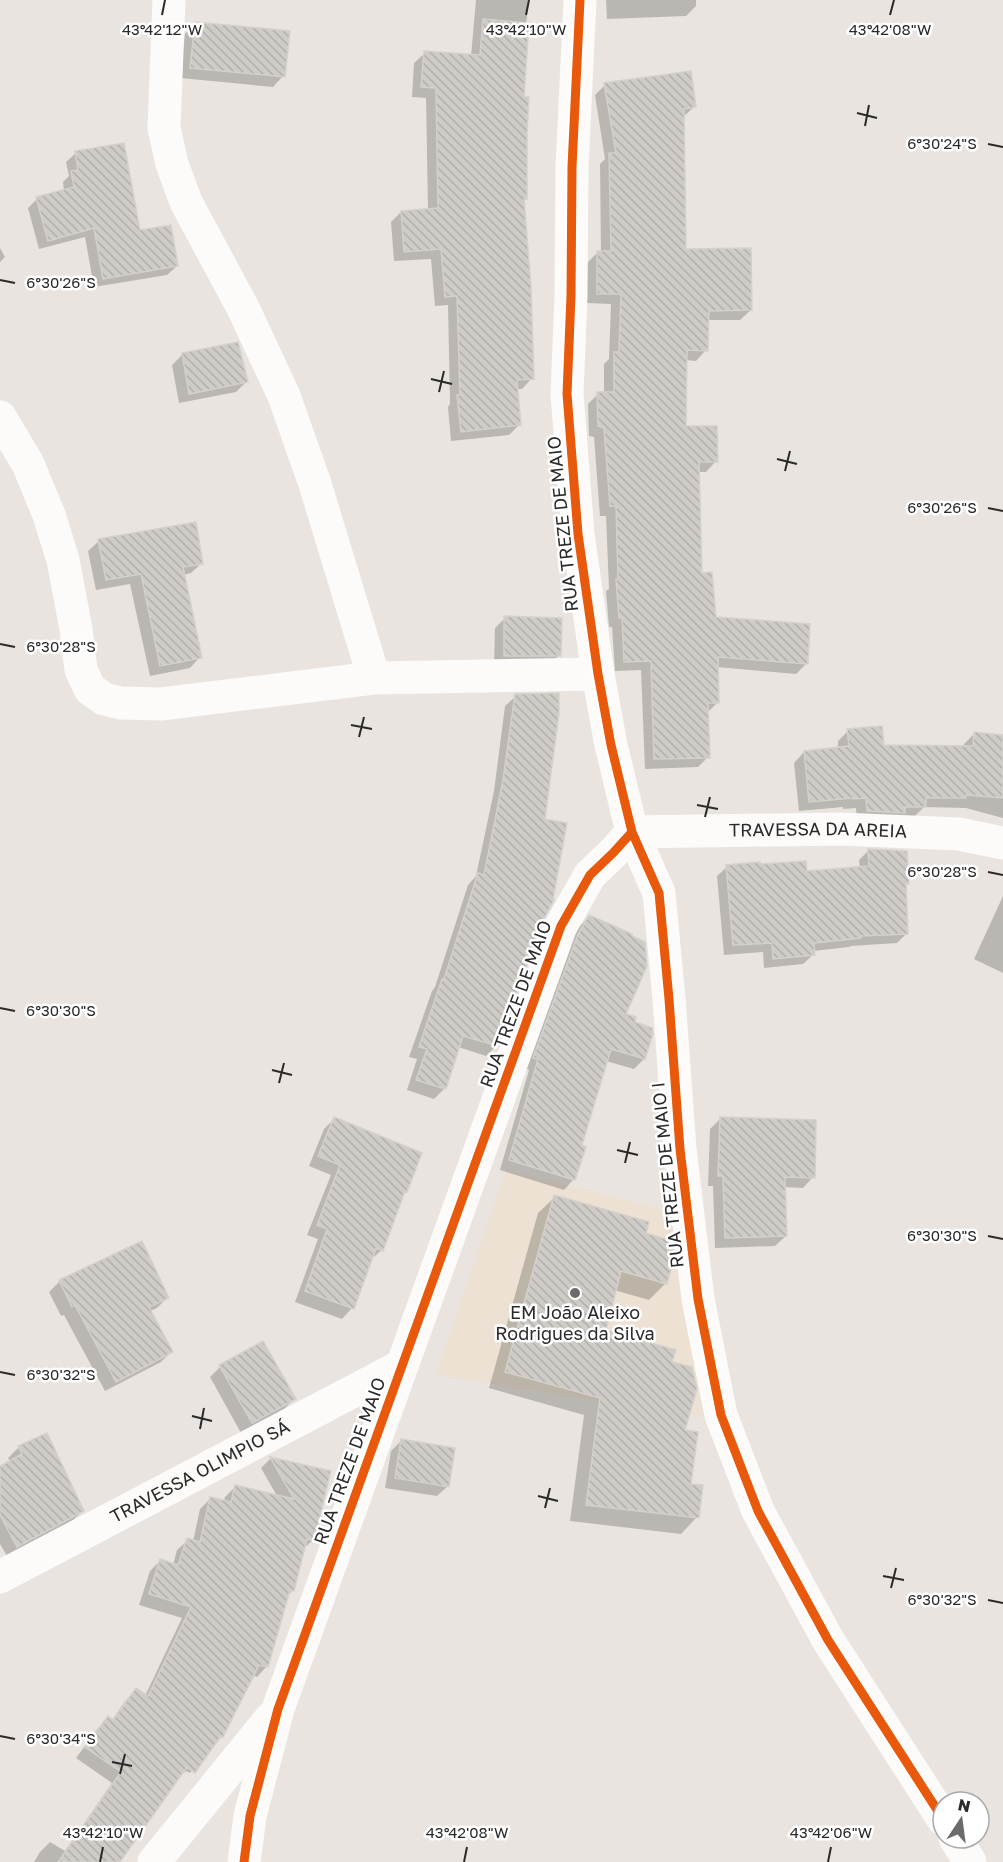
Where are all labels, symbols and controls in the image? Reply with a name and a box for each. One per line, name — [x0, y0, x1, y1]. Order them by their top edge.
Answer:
text: 43°42'12"W — [122, 20, 202, 38]
text: 43°42'10"W — [486, 20, 566, 38]
text: 43°42'08"W — [849, 20, 931, 38]
text: 6°30'24"S — [907, 134, 977, 152]
text: 6°30'26"S — [26, 273, 96, 291]
street label: RUA TREZE DE MAIO — [542, 435, 582, 613]
text: 6°30'26"S — [907, 498, 977, 516]
text: 6°30'28"S — [26, 637, 96, 655]
street label: TRAVESSA DA AREIA — [729, 817, 908, 842]
text: 6°30'28"S — [907, 862, 977, 880]
street label: RUA TREZE DE MAIO — [475, 917, 556, 1090]
text: 6°30'30"S — [26, 1001, 96, 1019]
street label: RUA TREZE DE MAIO I — [646, 1081, 688, 1269]
text: 6°30'30"S — [907, 1226, 977, 1244]
marker: EM João Aleixo Rodrigues da Silva — [568, 1286, 582, 1300]
place label: EM João Aleixo Rodrigues da Silva — [495, 1301, 655, 1344]
text: 6°30'32"S — [26, 1365, 96, 1383]
street label: RUA TREZE DE MAIO — [309, 1374, 390, 1547]
street label: TRAVESSA OLIMPIO SÁ — [106, 1415, 293, 1527]
text: 6°30'32"S — [907, 1590, 977, 1608]
text: 6°30'34"S — [26, 1729, 96, 1747]
north arrow — [931, 1790, 991, 1850]
text: N — [956, 1794, 973, 1816]
text: 43°42'10"W — [63, 1823, 143, 1841]
text: 43°42'08"W — [426, 1823, 508, 1841]
text: 43°42'06"W — [790, 1823, 872, 1841]

